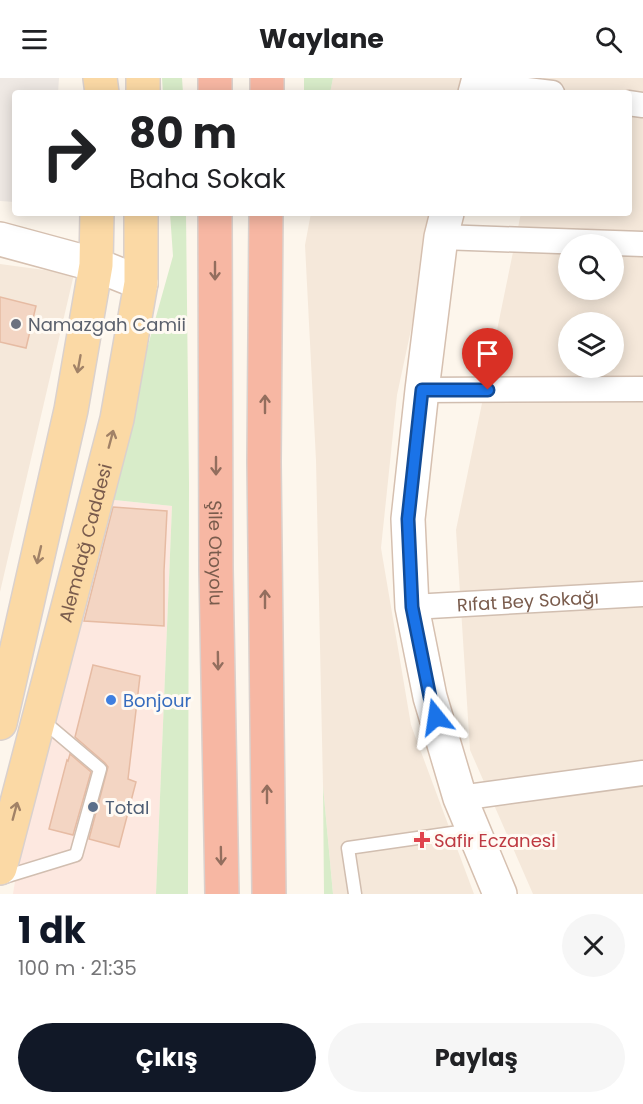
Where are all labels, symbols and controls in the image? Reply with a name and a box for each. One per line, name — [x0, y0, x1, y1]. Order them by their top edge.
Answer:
text: Waylane — [259, 20, 384, 57]
icon: menu — [18, 23, 51, 56]
icon: search — [592, 23, 625, 56]
text: 80 m — [129, 104, 237, 163]
icon: right — [30, 114, 108, 192]
text: Baha Sokak — [129, 160, 286, 197]
map controls — [558, 234, 624, 378]
button: search — [558, 234, 624, 300]
one-way arrow — [209, 261, 221, 281]
place label: Namazgah Camii — [28, 312, 186, 337]
button: layers — [558, 312, 624, 378]
marker: Namazgah Camii — [9, 317, 23, 331]
pin — [462, 328, 513, 390]
icon: arrive — [471, 337, 504, 370]
one-way arrow — [73, 354, 84, 373]
one-way arrow — [259, 394, 271, 414]
one-way arrow — [106, 430, 118, 449]
one-way arrow — [210, 456, 222, 476]
street label: Alemdağ Caddesi — [52, 461, 117, 625]
street label: Şile Otoyolu — [203, 500, 229, 606]
one-way arrow — [32, 545, 44, 564]
street label: Rıfat Bey Sokağı — [456, 584, 600, 617]
one-way arrow — [260, 589, 271, 609]
one-way arrow — [212, 651, 223, 671]
position arrow — [404, 685, 468, 749]
place label: Bonjour — [123, 688, 192, 713]
marker: Bonjour — [104, 693, 118, 707]
one-way arrow — [261, 784, 273, 804]
place label: Total — [105, 795, 149, 820]
marker: Total — [86, 800, 100, 814]
one-way arrow — [9, 802, 21, 821]
place label: Safir Eczanesi — [434, 828, 556, 853]
marker: Safir Eczanesi — [415, 833, 429, 847]
one-way arrow — [215, 846, 227, 866]
text: 1 dk — [18, 905, 86, 956]
button: close — [562, 914, 625, 977]
text: 100 m · 21:35 — [18, 954, 137, 982]
button: Çıkış — [18, 1023, 316, 1092]
button: Paylaş — [328, 1023, 625, 1092]

